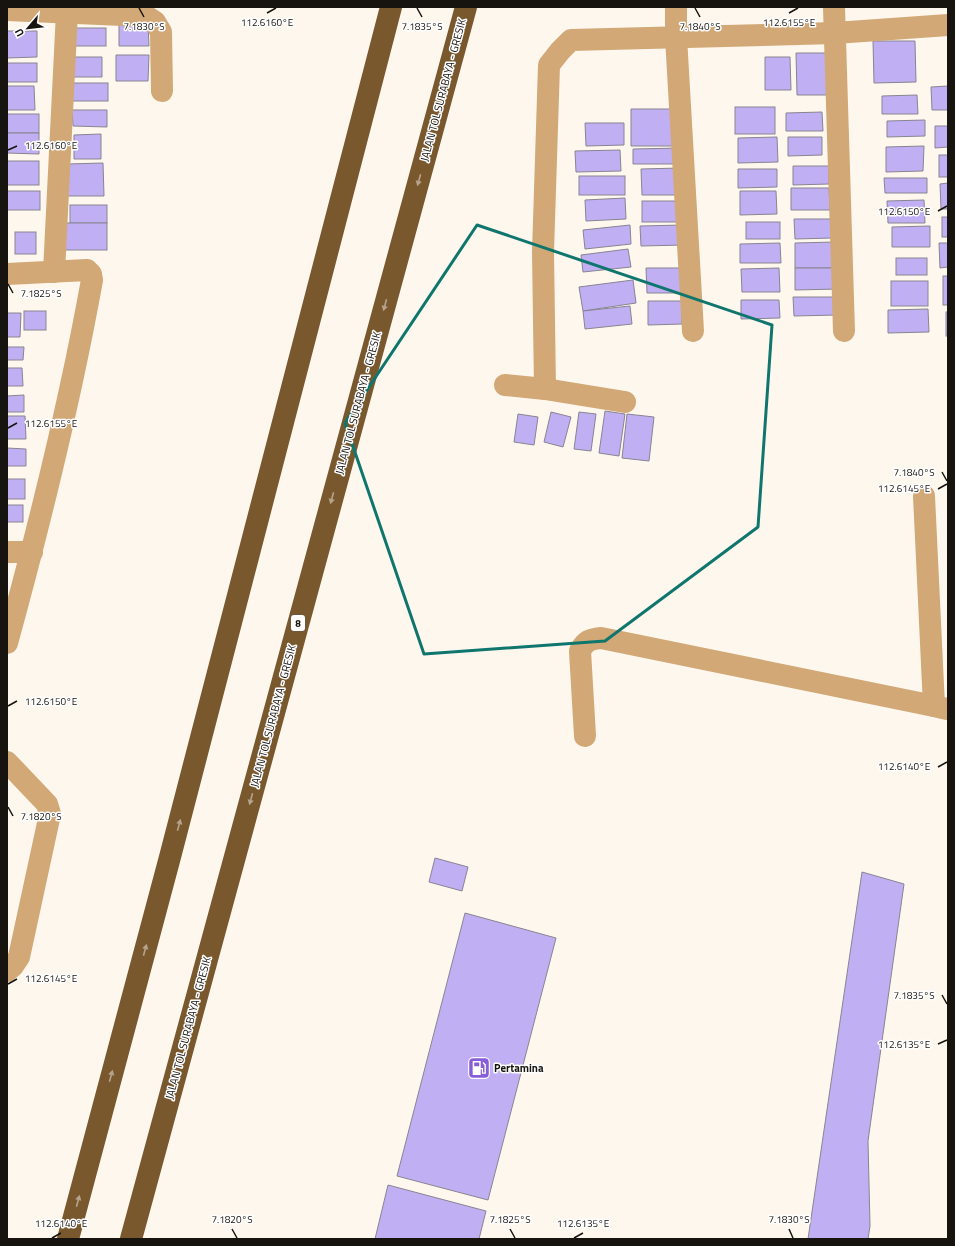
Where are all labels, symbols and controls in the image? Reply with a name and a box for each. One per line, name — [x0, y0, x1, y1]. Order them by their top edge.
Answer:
north arrow — [8, 8, 48, 48]
text: 112.6160°E — [241, 15, 294, 30]
text: 112.6155°E — [763, 15, 816, 30]
street label: JALAN TOL SURABAYA - GRESIK — [416, 16, 470, 163]
text: 7.1830°S — [123, 19, 165, 34]
text: 7.1835°S — [401, 19, 443, 34]
text: 7.1840°S — [679, 19, 721, 34]
text: U — [10, 26, 28, 40]
text: 112.6160°E — [25, 138, 78, 153]
one-way arrow — [416, 174, 422, 186]
text: 112.6150°E — [878, 204, 931, 219]
text: 7.1825°S — [20, 286, 62, 301]
one-way arrow — [382, 299, 388, 311]
street label: JALAN TOL SURABAYA - GRESIK — [331, 329, 385, 476]
text: 112.6155°E — [25, 416, 78, 431]
text: 7.1840°S — [893, 465, 935, 480]
text: 112.6145°E — [878, 481, 931, 496]
one-way arrow — [329, 492, 335, 504]
road number: 8 — [291, 615, 305, 631]
street label: JALAN TOL SURABAYA - GRESIK — [246, 642, 300, 789]
text: 112.6150°E — [25, 694, 78, 709]
text: 112.6140°E — [878, 759, 931, 774]
one-way arrow — [247, 793, 253, 805]
text: 7.1820°S — [20, 809, 62, 824]
one-way arrow — [176, 818, 182, 831]
one-way arrow — [142, 944, 148, 956]
street label: JALAN TOL SURABAYA - GRESIK — [161, 954, 215, 1101]
text: 112.6145°E — [25, 971, 78, 986]
text: 7.1835°S — [893, 988, 935, 1003]
text: 112.6135°E — [878, 1037, 931, 1052]
fuel station icon: Pertamina — [466, 1055, 492, 1081]
place label: Pertamina — [494, 1060, 544, 1076]
one-way arrow — [109, 1070, 115, 1082]
one-way arrow — [75, 1195, 81, 1207]
text: 7.1820°S — [211, 1212, 253, 1227]
text: 7.1825°S — [489, 1212, 531, 1227]
text: 7.1830°S — [768, 1212, 810, 1227]
text: 112.6140°E — [35, 1216, 88, 1231]
text: 112.6135°E — [557, 1216, 610, 1231]

